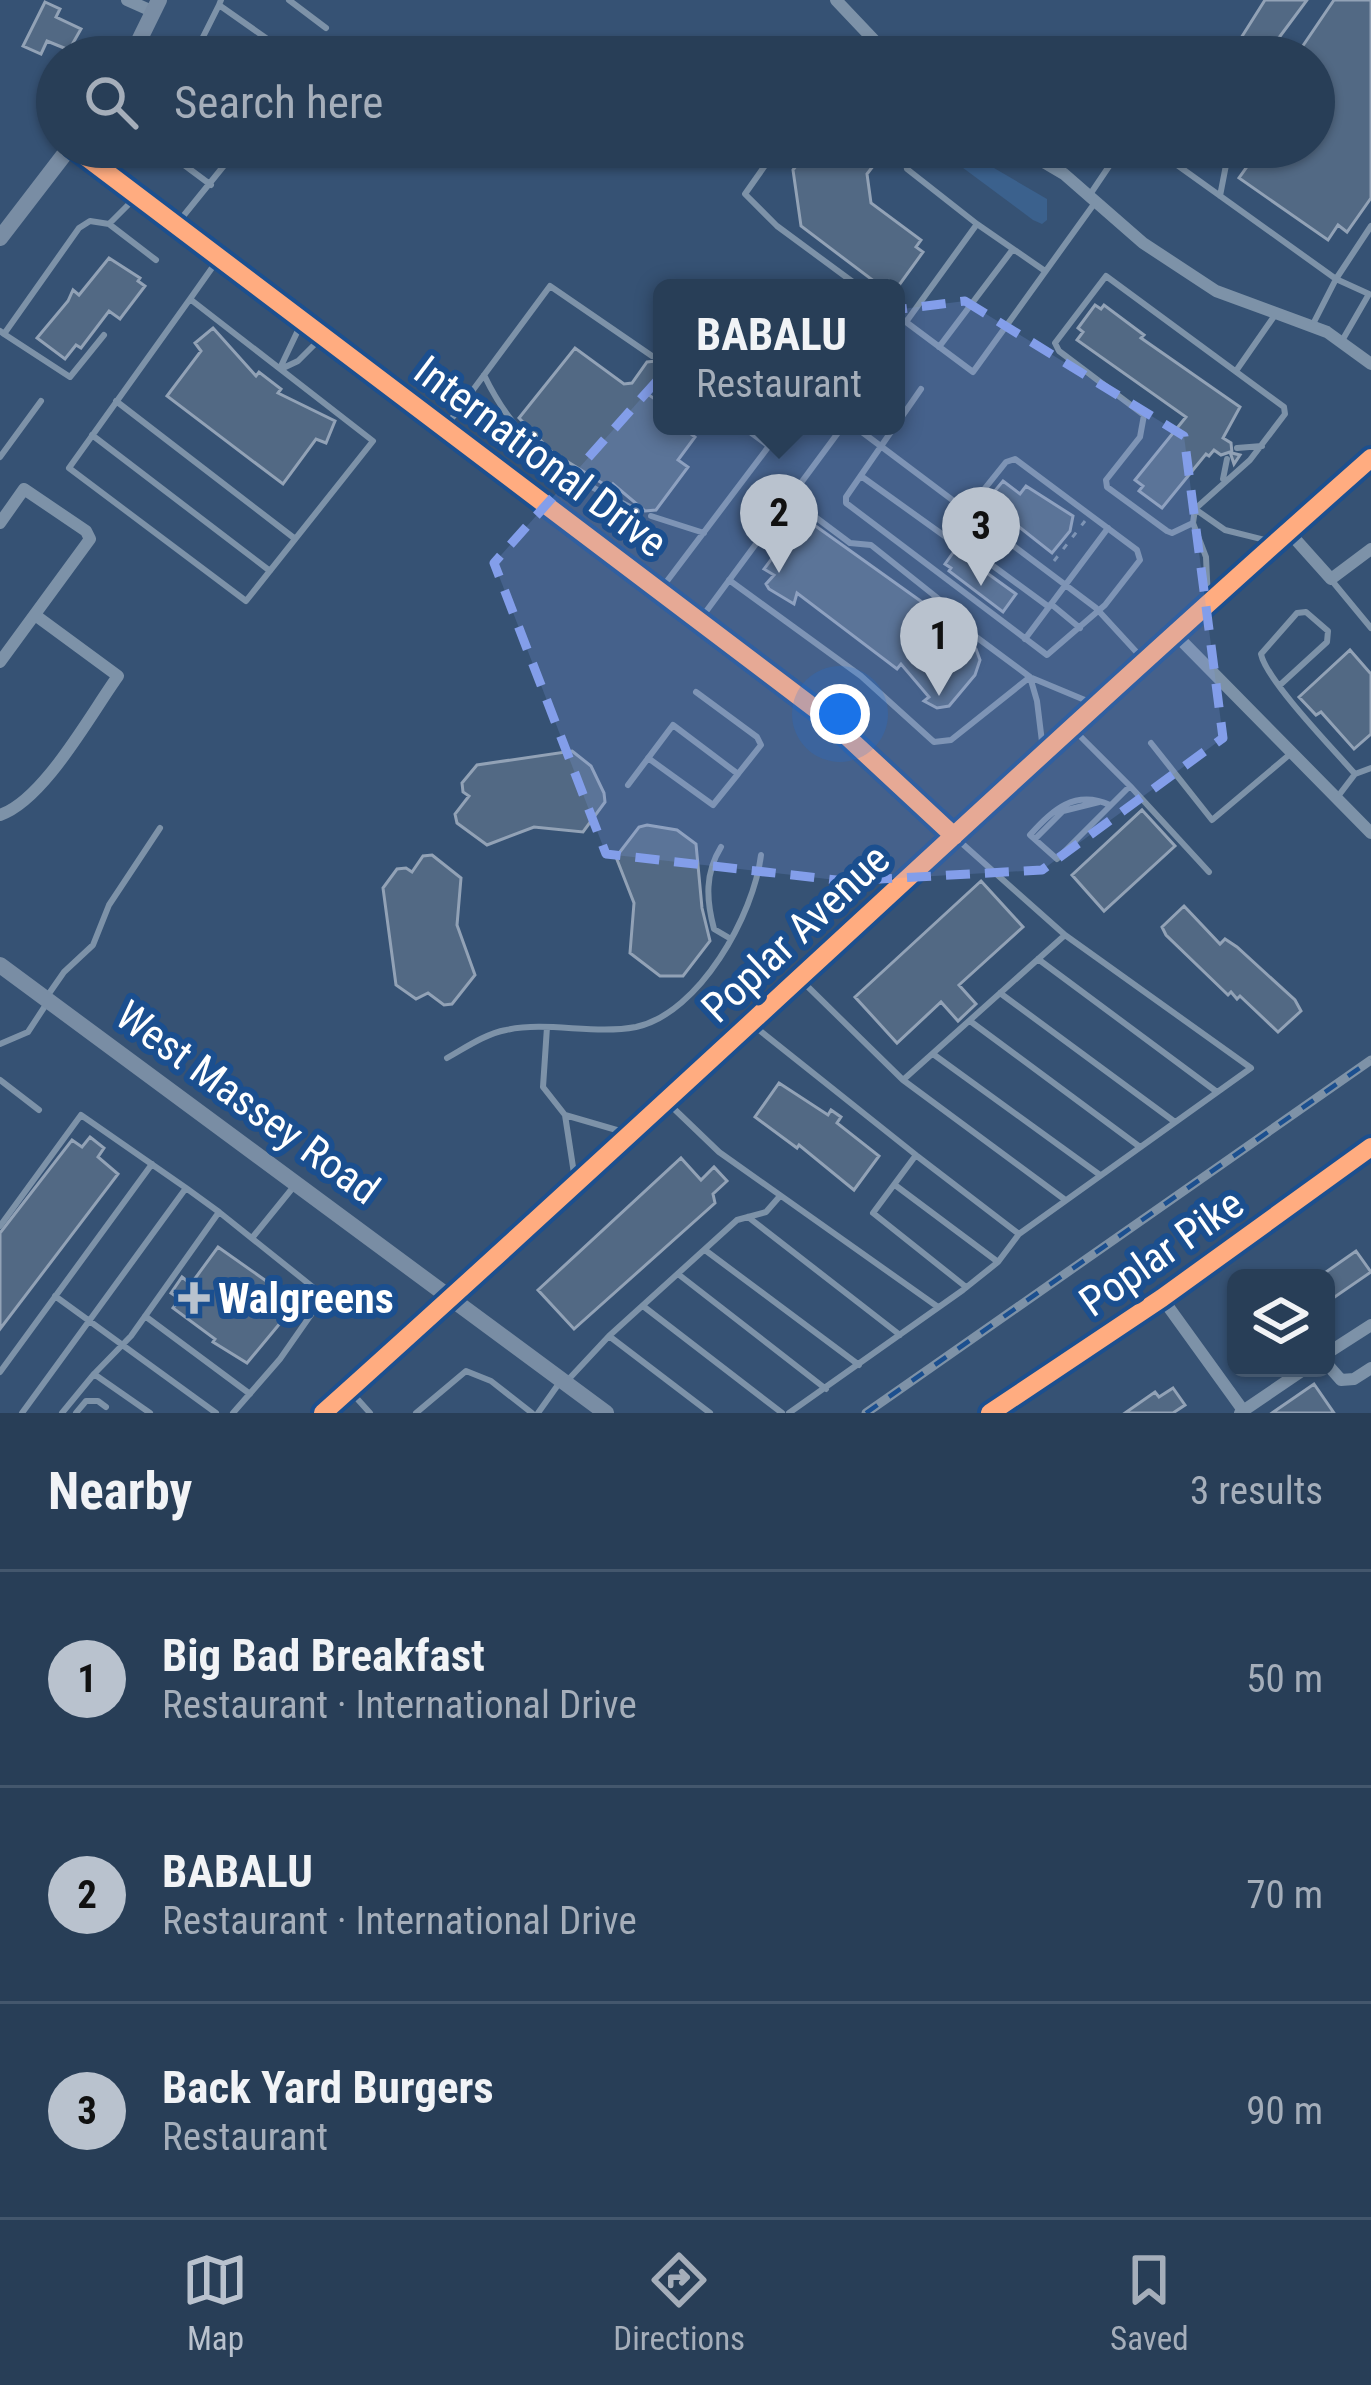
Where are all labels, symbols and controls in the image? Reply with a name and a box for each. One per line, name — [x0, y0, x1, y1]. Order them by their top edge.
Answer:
search box — [36, 36, 1335, 168]
icon: search — [78, 69, 144, 135]
text: Search here — [174, 76, 383, 129]
popup — [653, 279, 905, 435]
text: BABALU — [696, 308, 847, 361]
street label: International Drive — [405, 346, 676, 567]
text: Restaurant — [696, 361, 862, 407]
pin: 2 — [740, 474, 818, 573]
pin: 3 — [942, 487, 1020, 586]
pin: 1 — [900, 597, 978, 696]
your location — [810, 684, 870, 744]
street label: Poplar Avenue — [692, 834, 899, 1032]
street label: West Massey Road — [107, 991, 389, 1214]
street label: Poplar Pike — [1070, 1178, 1252, 1326]
map controls — [1227, 1269, 1335, 1377]
button: layers — [1227, 1269, 1335, 1377]
place label: Walgreens — [218, 1274, 394, 1323]
marker: Walgreens — [181, 1285, 207, 1311]
text: Nearby — [48, 1462, 192, 1521]
text: 3 results — [1190, 1468, 1323, 1514]
text: Big Bad Breakfast — [162, 1629, 485, 1682]
text: 1 — [77, 1656, 97, 1702]
text: 50 m — [1246, 1656, 1323, 1702]
text: Restaurant · International Drive — [162, 1682, 637, 1728]
text: BABALU — [162, 1845, 313, 1898]
text: 2 — [77, 1872, 97, 1918]
text: 70 m — [1246, 1872, 1323, 1918]
text: Restaurant · International Drive — [162, 1898, 637, 1944]
text: Back Yard Burgers — [162, 2061, 494, 2114]
text: 3 — [77, 2088, 97, 2134]
text: 90 m — [1246, 2088, 1323, 2134]
text: Restaurant — [162, 2114, 328, 2160]
tab: Map — [182, 2247, 248, 2358]
tab: Directions — [613, 2247, 745, 2358]
tab: Saved — [1110, 2247, 1189, 2358]

